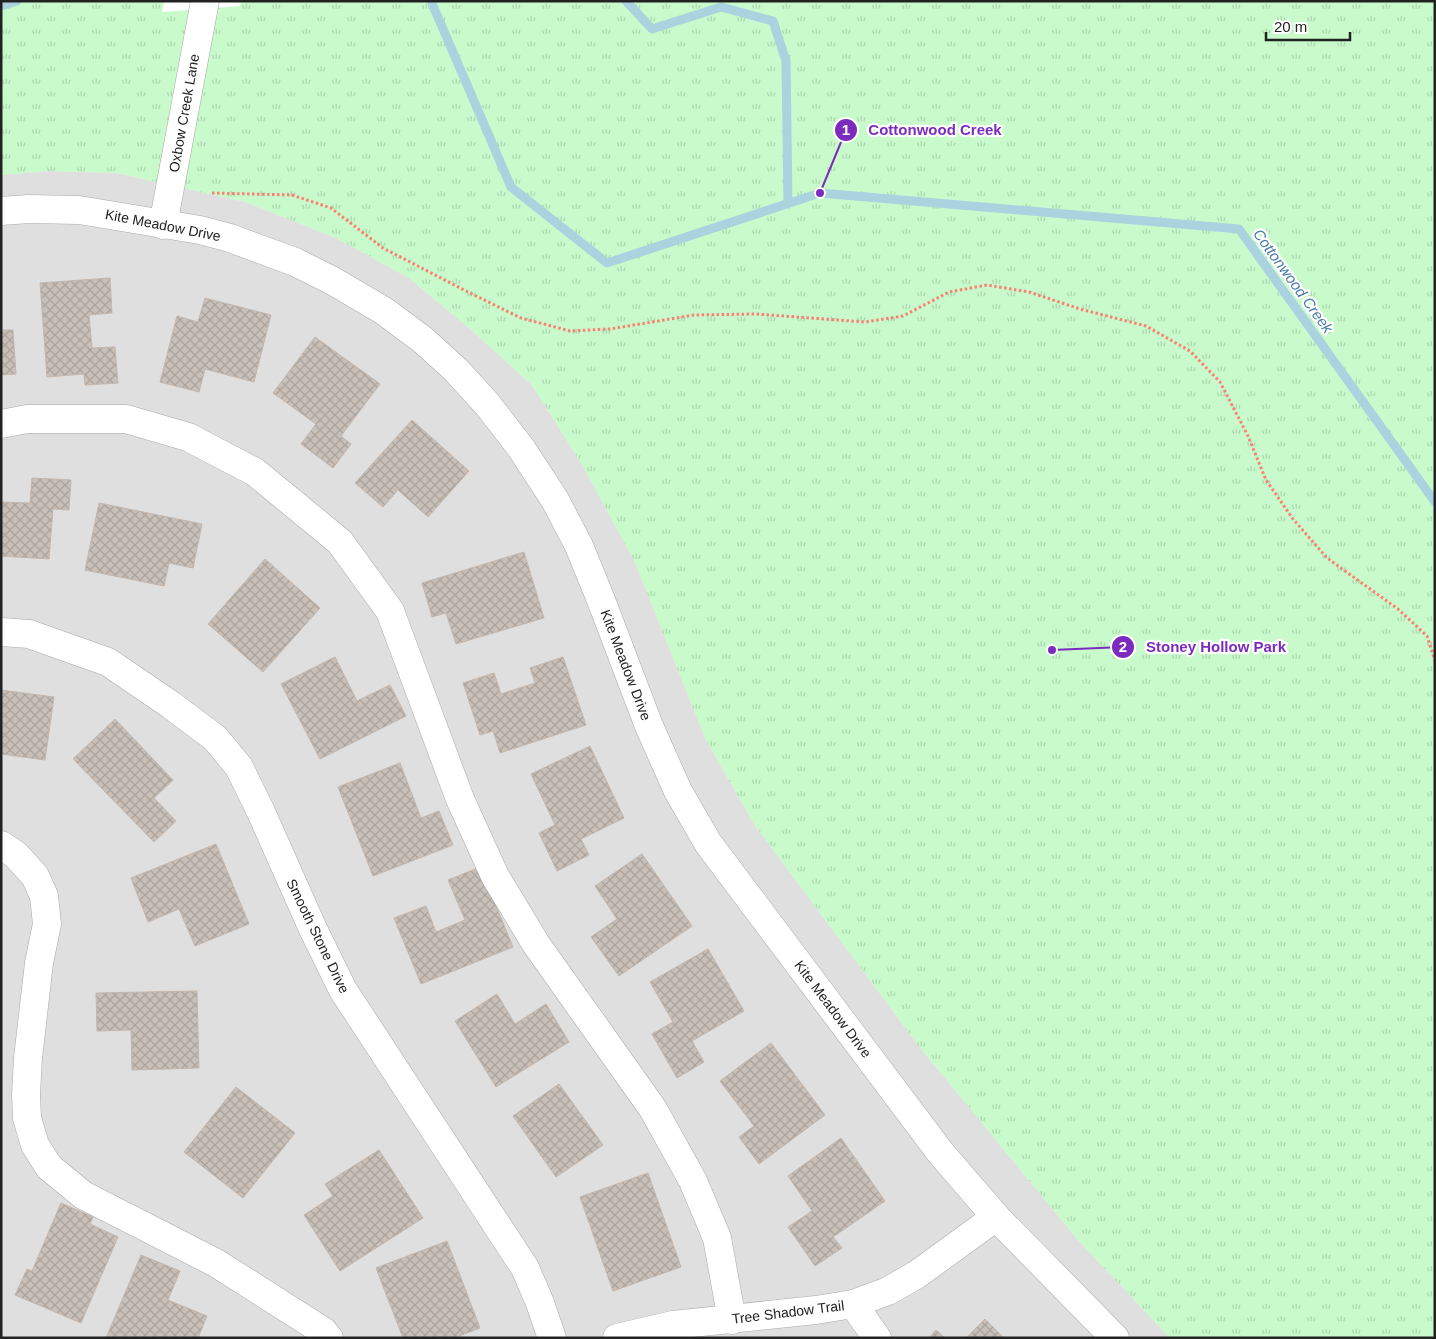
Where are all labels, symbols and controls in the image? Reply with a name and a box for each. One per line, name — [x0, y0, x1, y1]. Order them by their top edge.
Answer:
scale bar — [1266, 10, 1350, 42]
text: 20 m — [1274, 18, 1307, 35]
street label: Oxbow Creek Lane — [166, 52, 202, 173]
callout: Cottonwood Creek — [834, 115, 1012, 145]
text: 1 — [842, 121, 850, 138]
text: Cottonwood Creek — [868, 121, 1002, 138]
street label: Kite Meadow Drive — [104, 206, 222, 244]
water label: Cottonwood Creek — [1250, 225, 1338, 337]
street label: Kite Meadow Drive — [597, 607, 655, 723]
callout: Stoney Hollow Park — [1111, 632, 1296, 662]
text: 2 — [1119, 638, 1127, 655]
text: Stoney Hollow Park — [1146, 638, 1287, 655]
street label: Smooth Stone Drive — [283, 876, 353, 996]
street label: Kite Meadow Drive — [791, 957, 875, 1061]
street label: Tree Shadow Trail — [731, 1297, 845, 1327]

